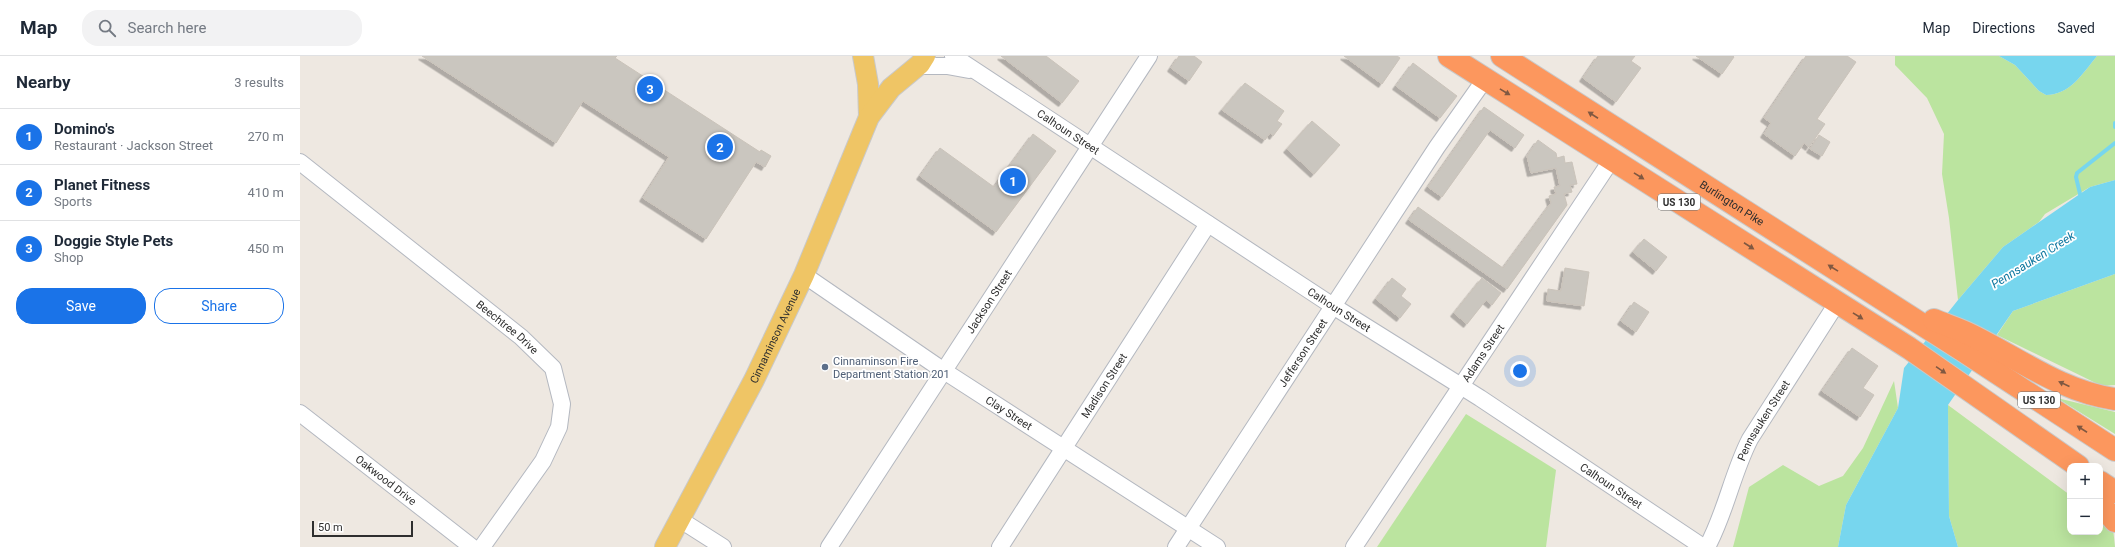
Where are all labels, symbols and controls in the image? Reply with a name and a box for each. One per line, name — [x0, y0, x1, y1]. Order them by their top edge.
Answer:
search box — [82, 10, 362, 46]
text: Map — [20, 16, 58, 39]
icon: search — [96, 17, 118, 39]
text: Search here — [128, 19, 206, 37]
text: Map — [1923, 20, 1950, 36]
text: Directions — [1972, 20, 2035, 36]
text: Saved — [2057, 20, 2095, 36]
text: Nearby — [16, 72, 71, 92]
pin: 3 — [637, 74, 663, 104]
text: 3 results — [234, 75, 284, 90]
one-way arrow — [1499, 88, 1511, 95]
street label: Calhoun Street — [1034, 107, 1102, 158]
one-way arrow — [1588, 111, 1598, 119]
text: Domino's — [54, 120, 115, 138]
text: 1 — [25, 129, 33, 144]
text: 270 m — [247, 129, 284, 144]
pin: 2 — [707, 132, 733, 162]
text: Restaurant · Jackson Street — [54, 138, 213, 153]
pin: 1 — [1000, 166, 1026, 196]
one-way arrow — [1634, 172, 1644, 180]
text: Planet Fitness — [54, 176, 150, 194]
street label: Burlington Pike — [1697, 178, 1767, 229]
text: 2 — [25, 185, 33, 200]
text: 410 m — [247, 185, 284, 200]
text: Sports — [54, 194, 92, 209]
road number: US 130 — [1658, 194, 1700, 210]
water label: Pennsauken Creek — [1989, 228, 2078, 291]
text: Doggie Style Pets — [54, 232, 173, 250]
text: 3 — [25, 241, 33, 256]
text: 450 m — [247, 241, 284, 256]
one-way arrow — [1743, 242, 1754, 250]
text: Shop — [54, 250, 84, 265]
one-way arrow — [1828, 264, 1838, 272]
street label: Jackson Street — [964, 267, 1015, 336]
street label: Calhoun Street — [1305, 285, 1373, 335]
street label: Cinnaminson Avenue — [747, 287, 804, 386]
button: Save — [16, 288, 146, 324]
button: Share — [154, 288, 284, 324]
street label: Beechtree Drive — [473, 298, 541, 357]
one-way arrow — [1852, 313, 1864, 320]
street label: Jefferson Street — [1276, 316, 1330, 390]
street label: Adams Street — [1460, 322, 1507, 385]
street label: Madison Street — [1079, 351, 1130, 421]
place label: Cinnaminson Fire Department Station 201 — [833, 355, 950, 381]
your location — [1510, 361, 1530, 381]
marker: Cinnaminson Fire Department Station 201 — [820, 362, 830, 372]
one-way arrow — [1936, 366, 1946, 374]
street label: Pennsauken Street — [1735, 378, 1793, 463]
one-way arrow — [2059, 381, 2070, 387]
road number: US 130 — [2018, 392, 2060, 408]
street label: Clay Street — [983, 394, 1035, 433]
one-way arrow — [2077, 425, 2088, 433]
street label: Oakwood Drive — [353, 453, 419, 508]
street label: Calhoun Street — [1577, 461, 1645, 512]
map controls — [2067, 463, 2103, 535]
button: + — [2067, 463, 2103, 499]
button: − — [2067, 499, 2103, 535]
scale bar — [312, 519, 413, 538]
text: 50 m — [318, 521, 343, 534]

